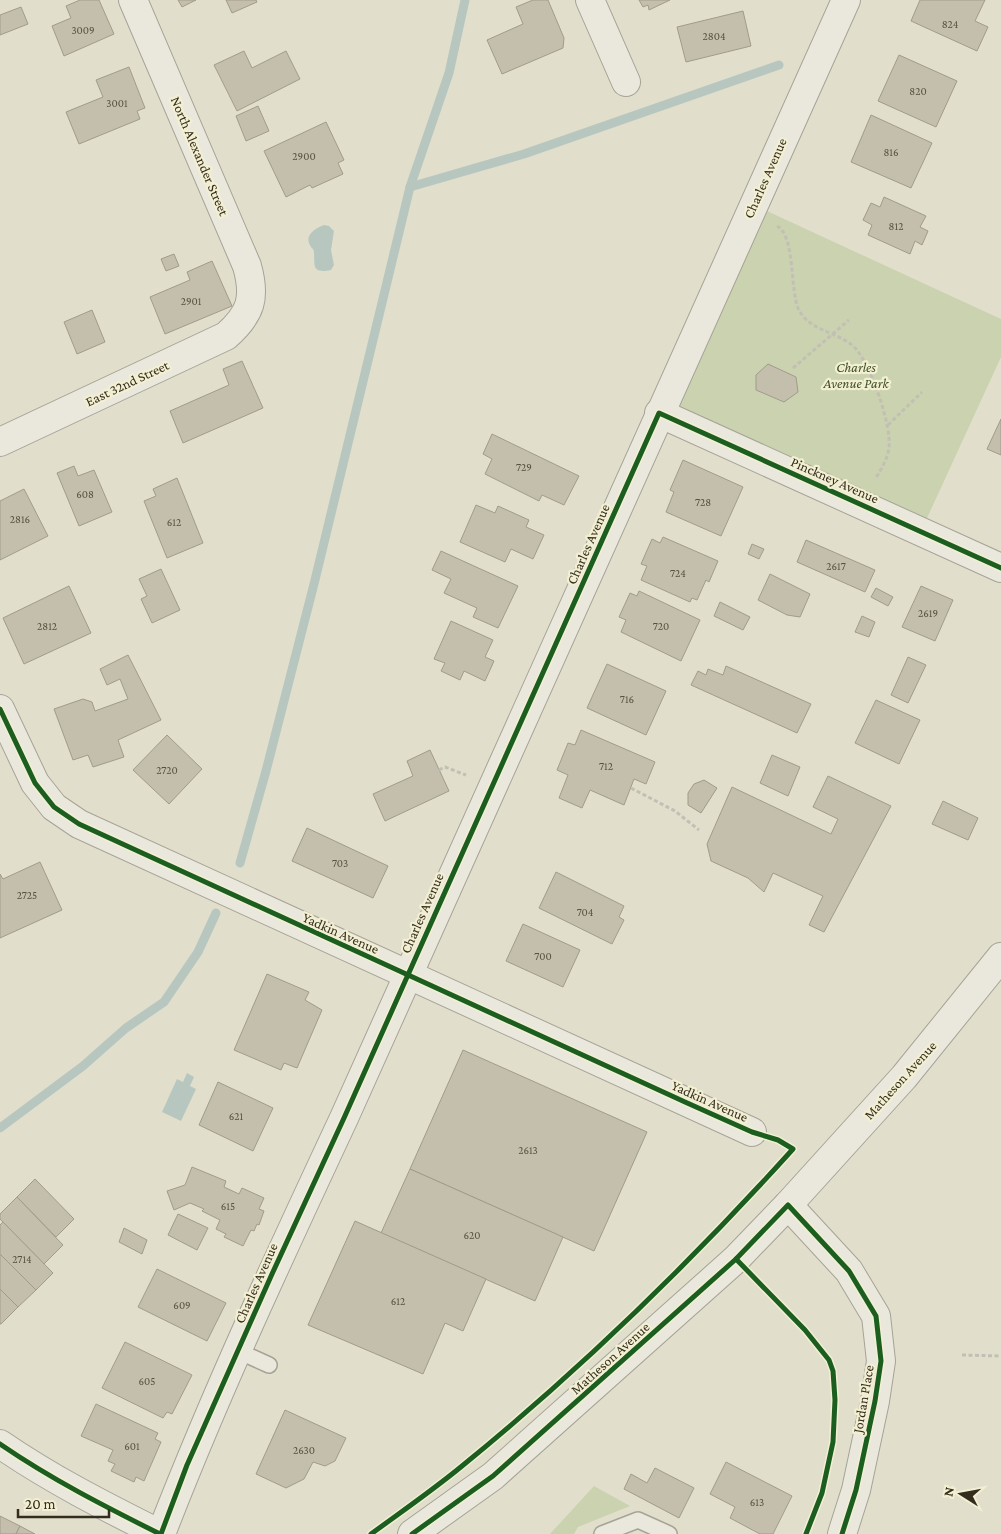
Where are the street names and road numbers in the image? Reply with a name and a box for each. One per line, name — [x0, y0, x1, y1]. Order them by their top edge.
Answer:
street label: North Alexander Street — [168, 94, 232, 218]
street label: Charles Avenue — [740, 135, 790, 221]
street label: East 32nd Street — [83, 356, 172, 409]
street label: Pinckney Avenue — [789, 453, 881, 507]
street label: Charles Avenue — [563, 501, 613, 587]
street label: Charles Avenue — [397, 870, 447, 956]
street label: Yadkin Avenue — [300, 909, 382, 957]
street label: Matheson Avenue — [861, 1037, 939, 1123]
street label: Yadkin Avenue — [669, 1077, 751, 1125]
street label: Charles Avenue — [231, 1240, 281, 1326]
street label: Matheson Avenue — [567, 1319, 653, 1397]
street label: Jordan Place — [849, 1364, 877, 1436]

